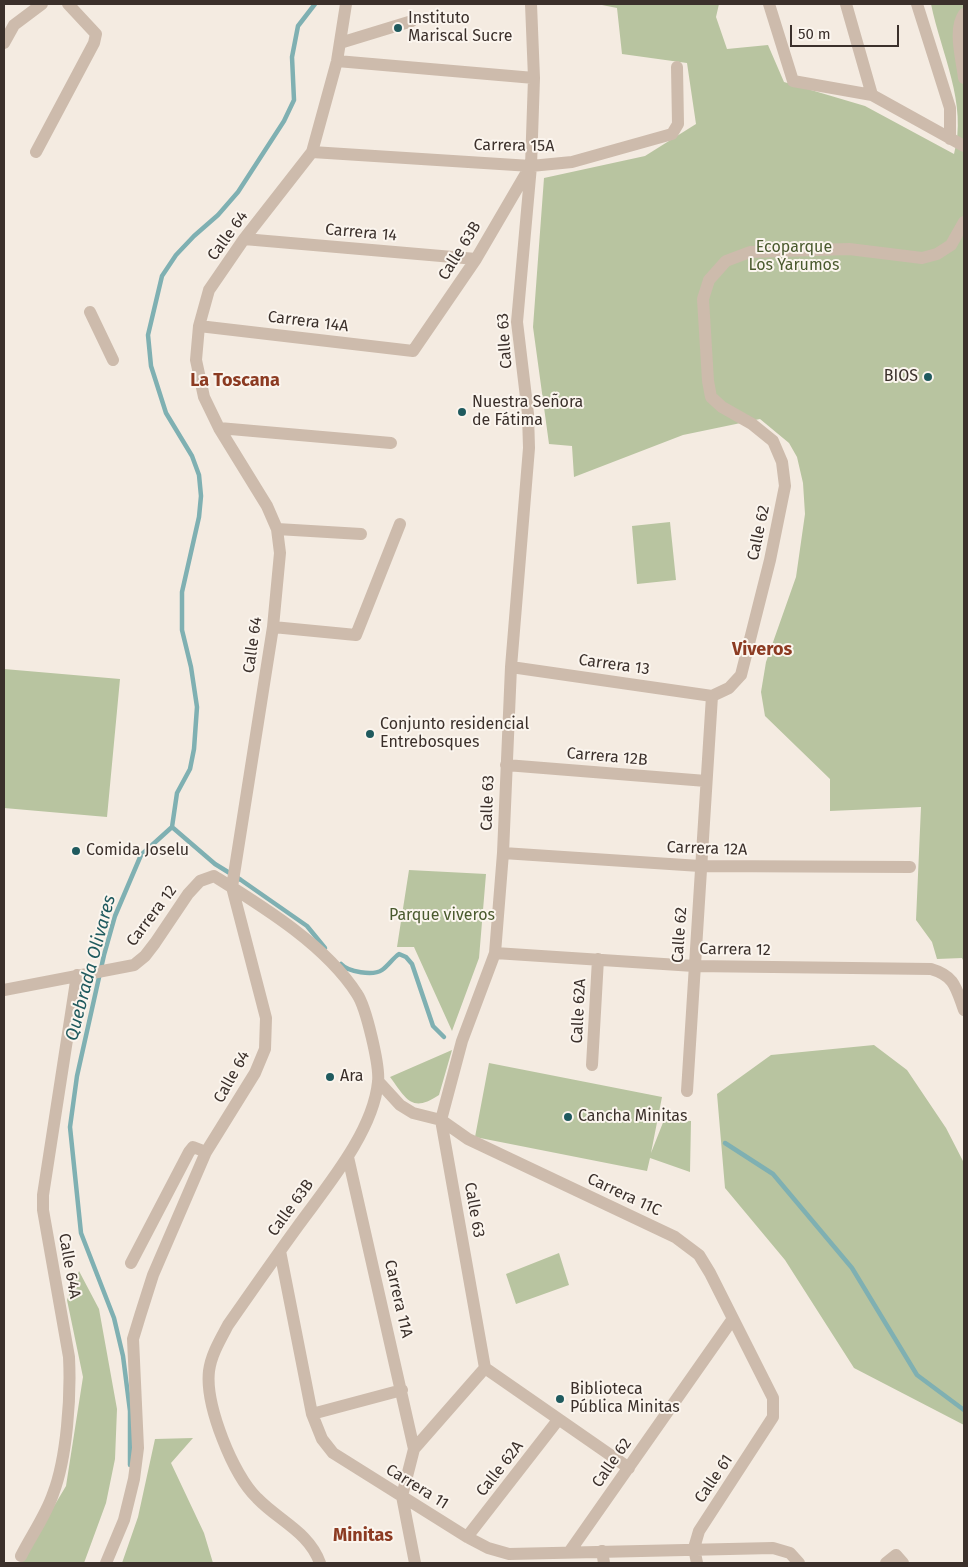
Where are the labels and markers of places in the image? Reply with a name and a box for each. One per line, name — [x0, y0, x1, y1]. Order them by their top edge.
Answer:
place label: Instituto Mariscal Sucre — [408, 9, 512, 47]
marker: Instituto Mariscal Sucre — [392, 22, 404, 34]
place label: BIOS — [884, 367, 918, 387]
marker: BIOS — [922, 371, 934, 383]
place label: Nuestra Señora de Fátima — [472, 393, 583, 431]
marker: Nuestra Señora de Fátima — [456, 406, 468, 418]
place label: Conjunto residencial Entrebosques — [380, 715, 529, 753]
marker: Conjunto residencial Entrebosques — [364, 728, 376, 740]
place label: Comida Joselu — [86, 841, 189, 861]
marker: Comida Joselu — [70, 845, 82, 857]
place label: Ara — [340, 1067, 363, 1087]
marker: Ara — [324, 1071, 336, 1083]
place label: Cancha Minitas — [578, 1107, 687, 1127]
marker: Cancha Minitas — [562, 1111, 574, 1123]
place label: Biblioteca Pública Minitas — [570, 1380, 680, 1418]
marker: Biblioteca Pública Minitas — [554, 1393, 566, 1405]

